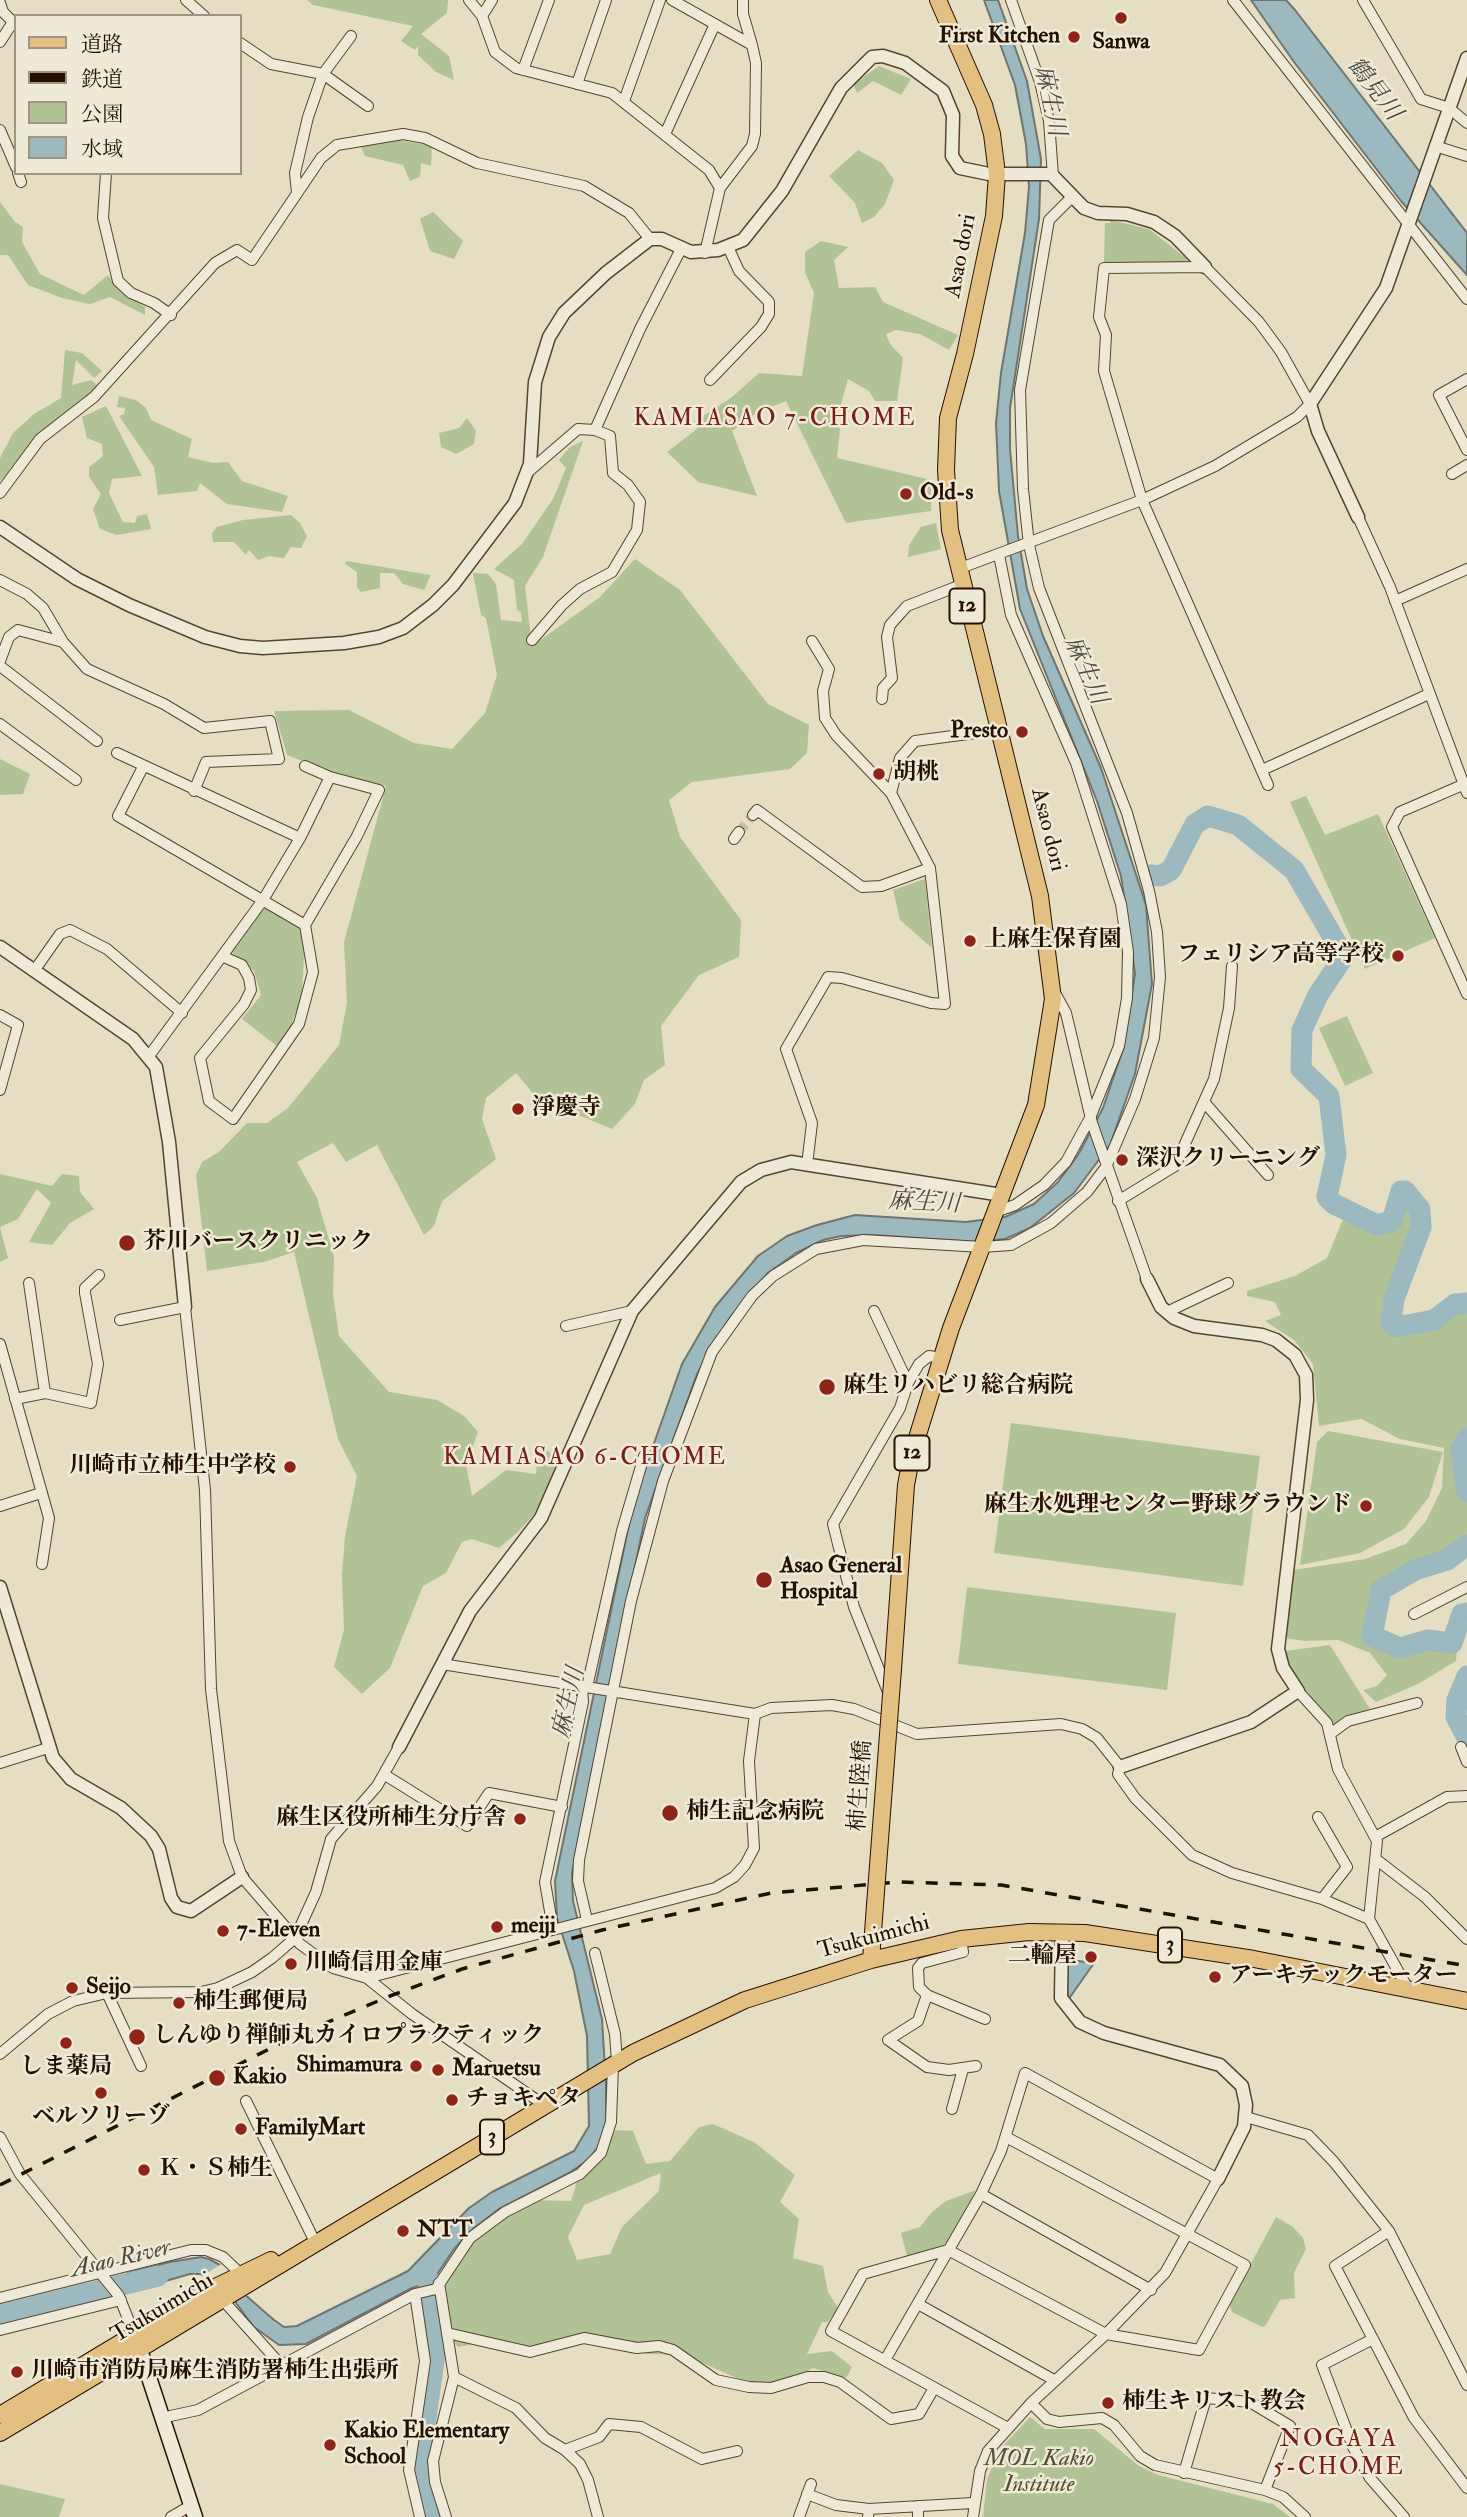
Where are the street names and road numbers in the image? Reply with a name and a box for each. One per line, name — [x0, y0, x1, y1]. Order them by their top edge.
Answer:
street label: Asao dori — [940, 212, 984, 300]
road number: 12 — [950, 588, 984, 624]
street label: Asao dori — [1023, 785, 1071, 875]
road number: 12 — [894, 1436, 930, 1470]
street label: 柿生陸橋 — [845, 1739, 879, 1833]
street label: Tsukuimichi — [815, 1910, 933, 1966]
road number: 3 — [1158, 1927, 1182, 1962]
road number: 3 — [480, 2120, 504, 2154]
street label: Tsukuimichi — [107, 2268, 219, 2350]

